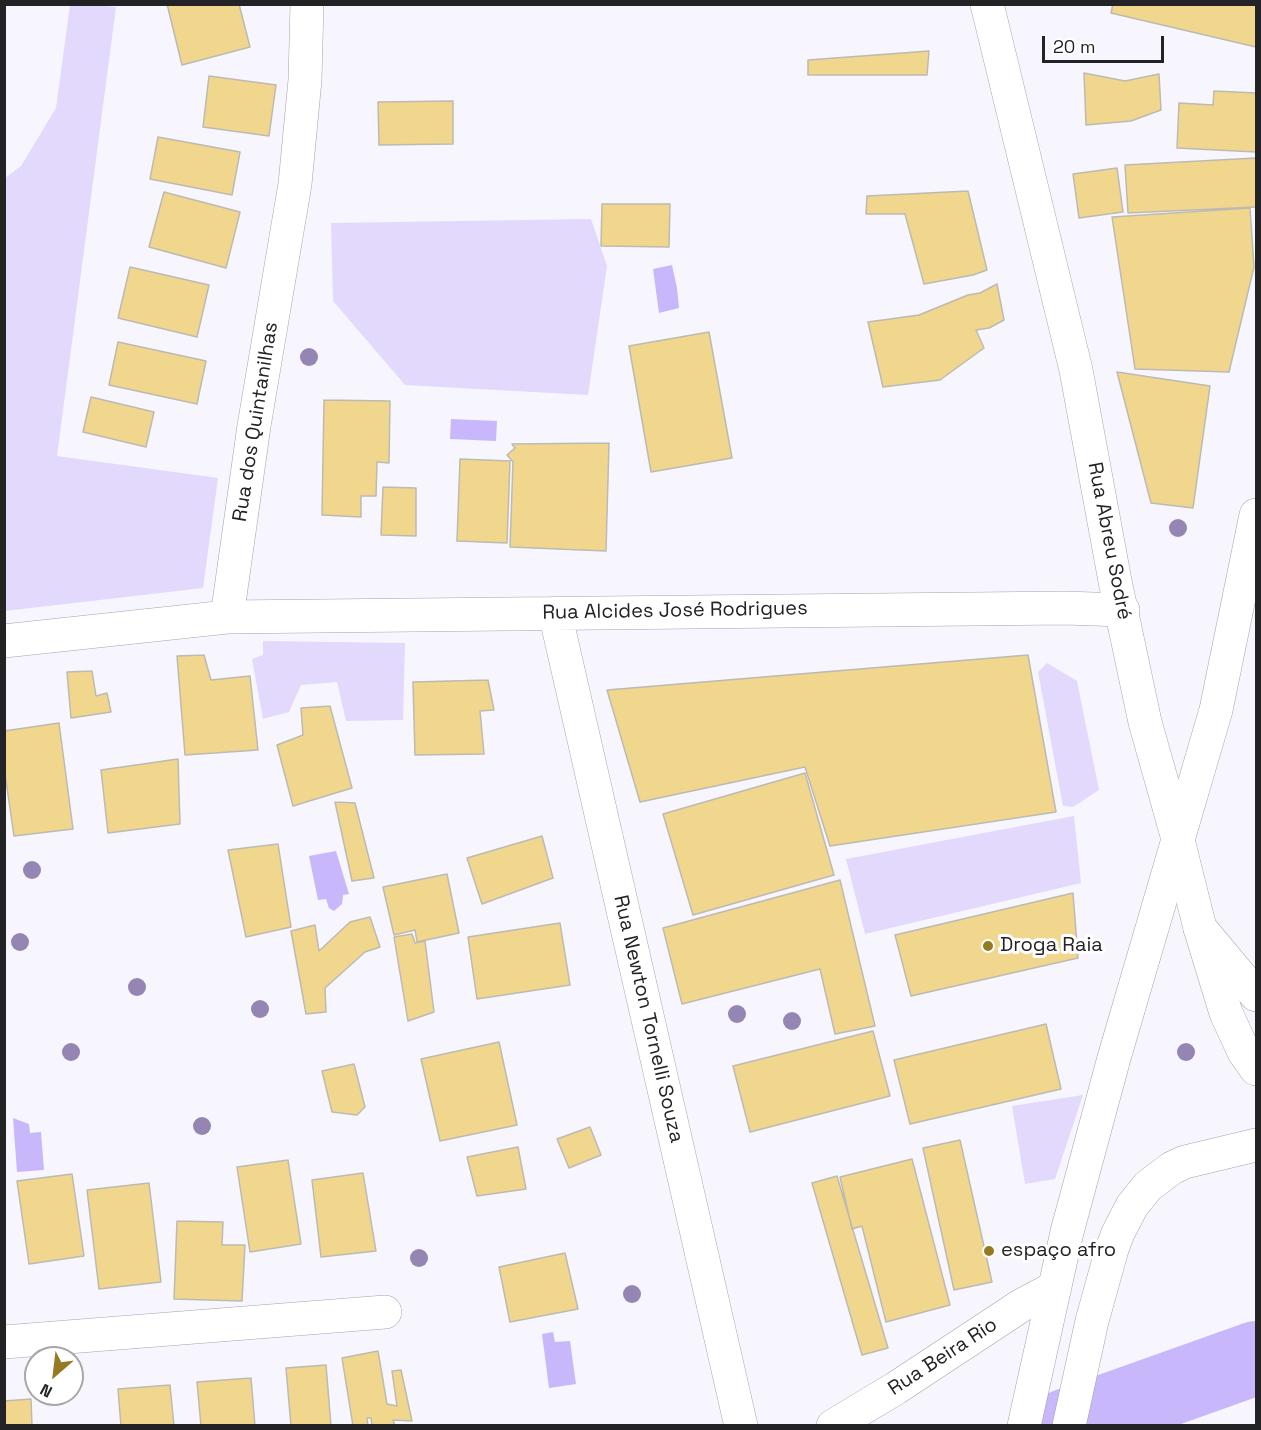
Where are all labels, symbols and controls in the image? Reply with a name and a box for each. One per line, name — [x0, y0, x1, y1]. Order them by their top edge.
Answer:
scale bar — [1045, 24, 1166, 62]
text: 20 m — [1053, 35, 1096, 58]
street label: Rua dos Quintanilhas — [228, 320, 284, 524]
street label: Rua Abreu Sodré — [1082, 460, 1136, 622]
street label: Rua Alcides José Rodrigues — [542, 597, 808, 625]
street label: Rua Newton Tornelli Souza — [608, 893, 688, 1145]
place label: Droga Raia — [1000, 934, 1103, 958]
marker: Droga Raia — [981, 939, 995, 953]
place label: espaço afro — [1001, 1239, 1116, 1263]
marker: espaço afro — [982, 1244, 996, 1258]
street label: Rua Beira Rio — [884, 1313, 1002, 1401]
north arrow — [24, 1346, 84, 1406]
text: N — [37, 1379, 56, 1402]

